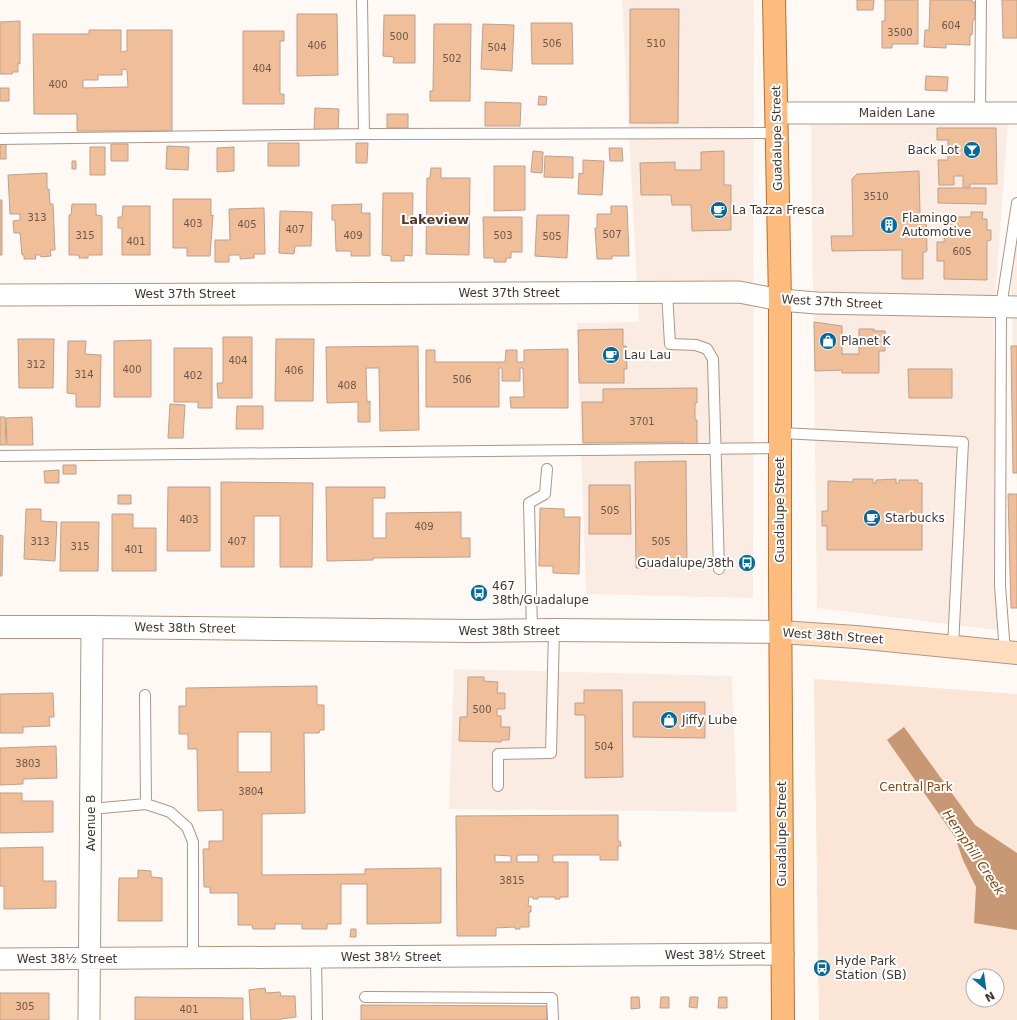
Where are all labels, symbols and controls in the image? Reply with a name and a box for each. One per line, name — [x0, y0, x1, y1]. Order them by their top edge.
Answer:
house number: 604 — [941, 20, 961, 31]
house number: 3500 — [887, 27, 913, 38]
house number: 500 — [389, 31, 409, 42]
house number: 506 — [542, 38, 562, 49]
house number: 510 — [646, 38, 666, 49]
house number: 406 — [307, 40, 327, 51]
house number: 504 — [487, 42, 507, 53]
house number: 502 — [442, 53, 462, 64]
house number: 404 — [252, 63, 272, 74]
house number: 400 — [48, 79, 68, 90]
street label: Guadalupe Street — [769, 85, 785, 191]
street label: Maiden Lane — [859, 106, 935, 120]
bar icon: Back Lot — [962, 140, 982, 160]
place label: Back Lot — [908, 143, 959, 157]
house number: 3510 — [863, 191, 889, 202]
cafe icon: La Tazza Fresca — [709, 200, 729, 220]
place label: La Tazza Fresca — [732, 203, 825, 217]
place label: Flamingo Automotive — [902, 211, 971, 239]
house number: 313 — [27, 212, 47, 223]
district label: Lakeview — [401, 212, 469, 227]
building icon: Flamingo Automotive — [879, 215, 899, 235]
house number: 403 — [183, 218, 203, 229]
house number: 405 — [237, 219, 257, 230]
house number: 407 — [285, 224, 305, 235]
house number: 507 — [602, 229, 622, 240]
house number: 315 — [75, 230, 95, 241]
house number: 409 — [343, 230, 363, 241]
house number: 503 — [493, 230, 513, 241]
house number: 505 — [542, 231, 562, 242]
house number: 401 — [126, 236, 146, 247]
house number: 605 — [952, 246, 972, 257]
street label: West 37th Street — [458, 286, 560, 300]
street label: West 37th Street — [134, 287, 236, 301]
street label: West 37th Street — [781, 292, 883, 312]
shop icon: Planet K — [818, 331, 838, 351]
place label: Planet K — [841, 334, 891, 348]
cafe icon: Lau Lau — [601, 345, 621, 365]
place label: Lau Lau — [624, 348, 671, 362]
house number: 404 — [228, 355, 248, 366]
house number: 312 — [26, 359, 46, 370]
house number: 400 — [122, 364, 142, 375]
house number: 406 — [284, 365, 304, 376]
house number: 314 — [74, 369, 94, 380]
house number: 402 — [183, 370, 203, 381]
house number: 506 — [452, 374, 472, 385]
house number: 408 — [337, 380, 357, 391]
house number: 3701 — [629, 416, 655, 427]
street label: Guadalupe Street — [773, 457, 787, 563]
house number: 505 — [600, 505, 620, 516]
cafe icon: Starbucks — [862, 508, 882, 528]
place label: Starbucks — [885, 511, 945, 525]
house number: 403 — [179, 514, 199, 525]
house number: 409 — [414, 521, 434, 532]
house number: 313 — [30, 536, 50, 547]
house number: 407 — [227, 536, 247, 547]
house number: 505 — [651, 536, 671, 547]
house number: 315 — [70, 541, 90, 552]
house number: 401 — [124, 544, 144, 555]
bus stop icon: Guadalupe/38th — [737, 553, 757, 573]
place label: Guadalupe/38th — [637, 556, 734, 570]
place label: 467 38th/Guadalupe — [492, 579, 589, 607]
bus stop icon: 467 38th/Guadalupe — [469, 583, 489, 603]
street label: West 38th Street — [134, 620, 236, 636]
street label: West 38th Street — [458, 624, 560, 638]
street label: West 38th Street — [782, 625, 884, 647]
house number: 500 — [472, 704, 492, 715]
shop icon: Jiffy Lube — [659, 710, 679, 730]
place label: Jiffy Lube — [681, 713, 737, 727]
house number: 504 — [594, 741, 614, 752]
house number: 3803 — [15, 758, 41, 769]
park label: Central Park — [879, 780, 953, 794]
street label: Guadalupe Street — [775, 781, 789, 887]
house number: 3804 — [238, 786, 264, 797]
street label: Avenue B — [84, 795, 98, 851]
water label: Hemphill Creek — [939, 807, 1008, 898]
house number: 3815 — [499, 875, 525, 886]
street label: West 38½ Street — [665, 948, 766, 962]
street label: West 38½ Street — [341, 950, 442, 964]
street label: West 38½ Street — [17, 952, 118, 966]
place label: Hyde Park Station (SB) — [835, 954, 907, 982]
bus stop icon: Hyde Park Station (SB) — [812, 958, 832, 978]
north arrow — [965, 968, 1005, 1008]
text: N — [982, 988, 997, 1004]
house number: 305 — [15, 1001, 35, 1012]
house number: 401 — [179, 1004, 199, 1015]

